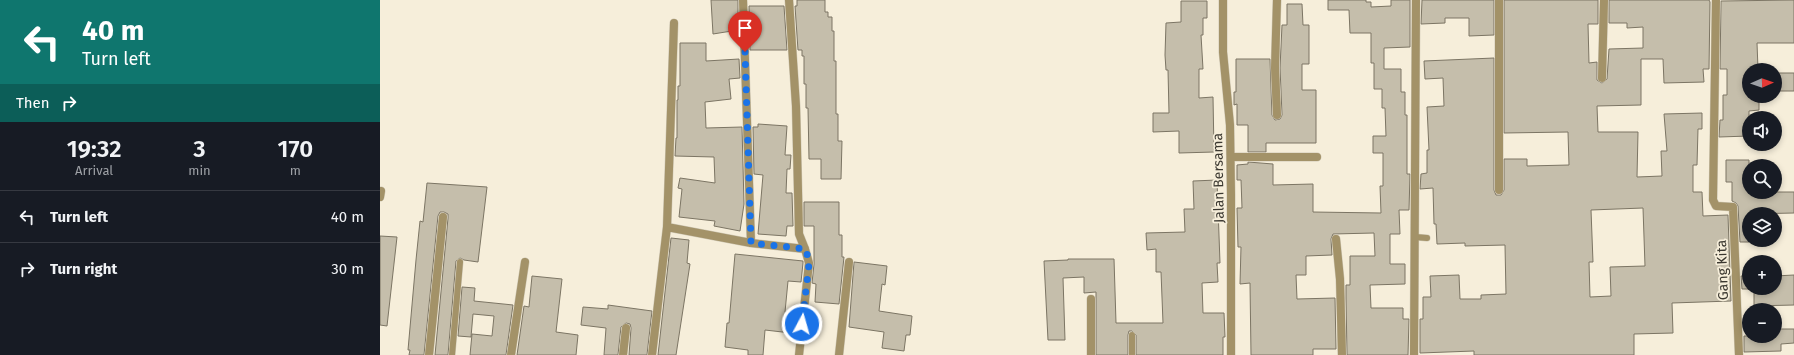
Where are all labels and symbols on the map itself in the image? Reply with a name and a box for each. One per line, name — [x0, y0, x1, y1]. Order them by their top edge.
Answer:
pin — [728, 11, 762, 52]
north arrow — [1742, 63, 1782, 103]
street label: Jalan Bersama — [1209, 133, 1228, 223]
street label: Gang Kita — [1713, 239, 1732, 300]
position arrow — [781, 303, 823, 345]

